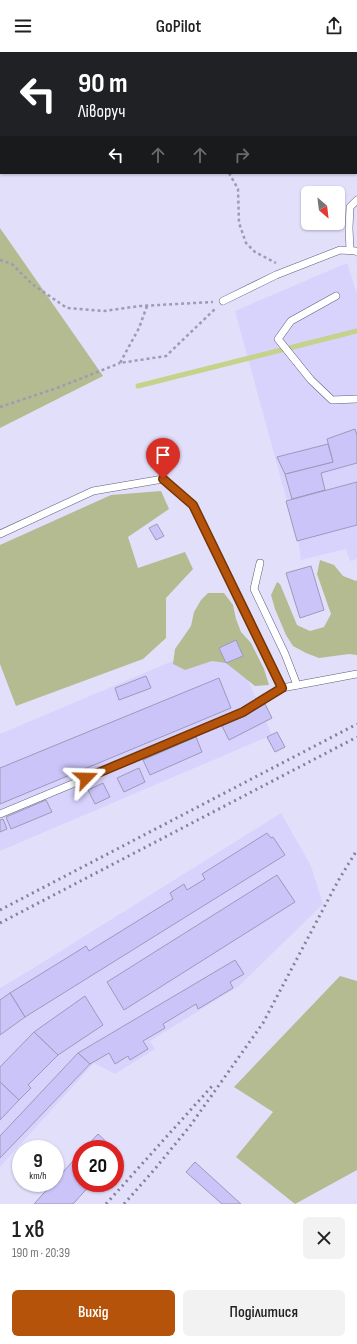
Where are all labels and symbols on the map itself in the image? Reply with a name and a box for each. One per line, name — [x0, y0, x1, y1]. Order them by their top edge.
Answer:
north arrow — [301, 186, 345, 230]
pin — [146, 438, 180, 479]
position arrow — [65, 757, 107, 799]
speed limit sign: 20 — [72, 1140, 124, 1192]

